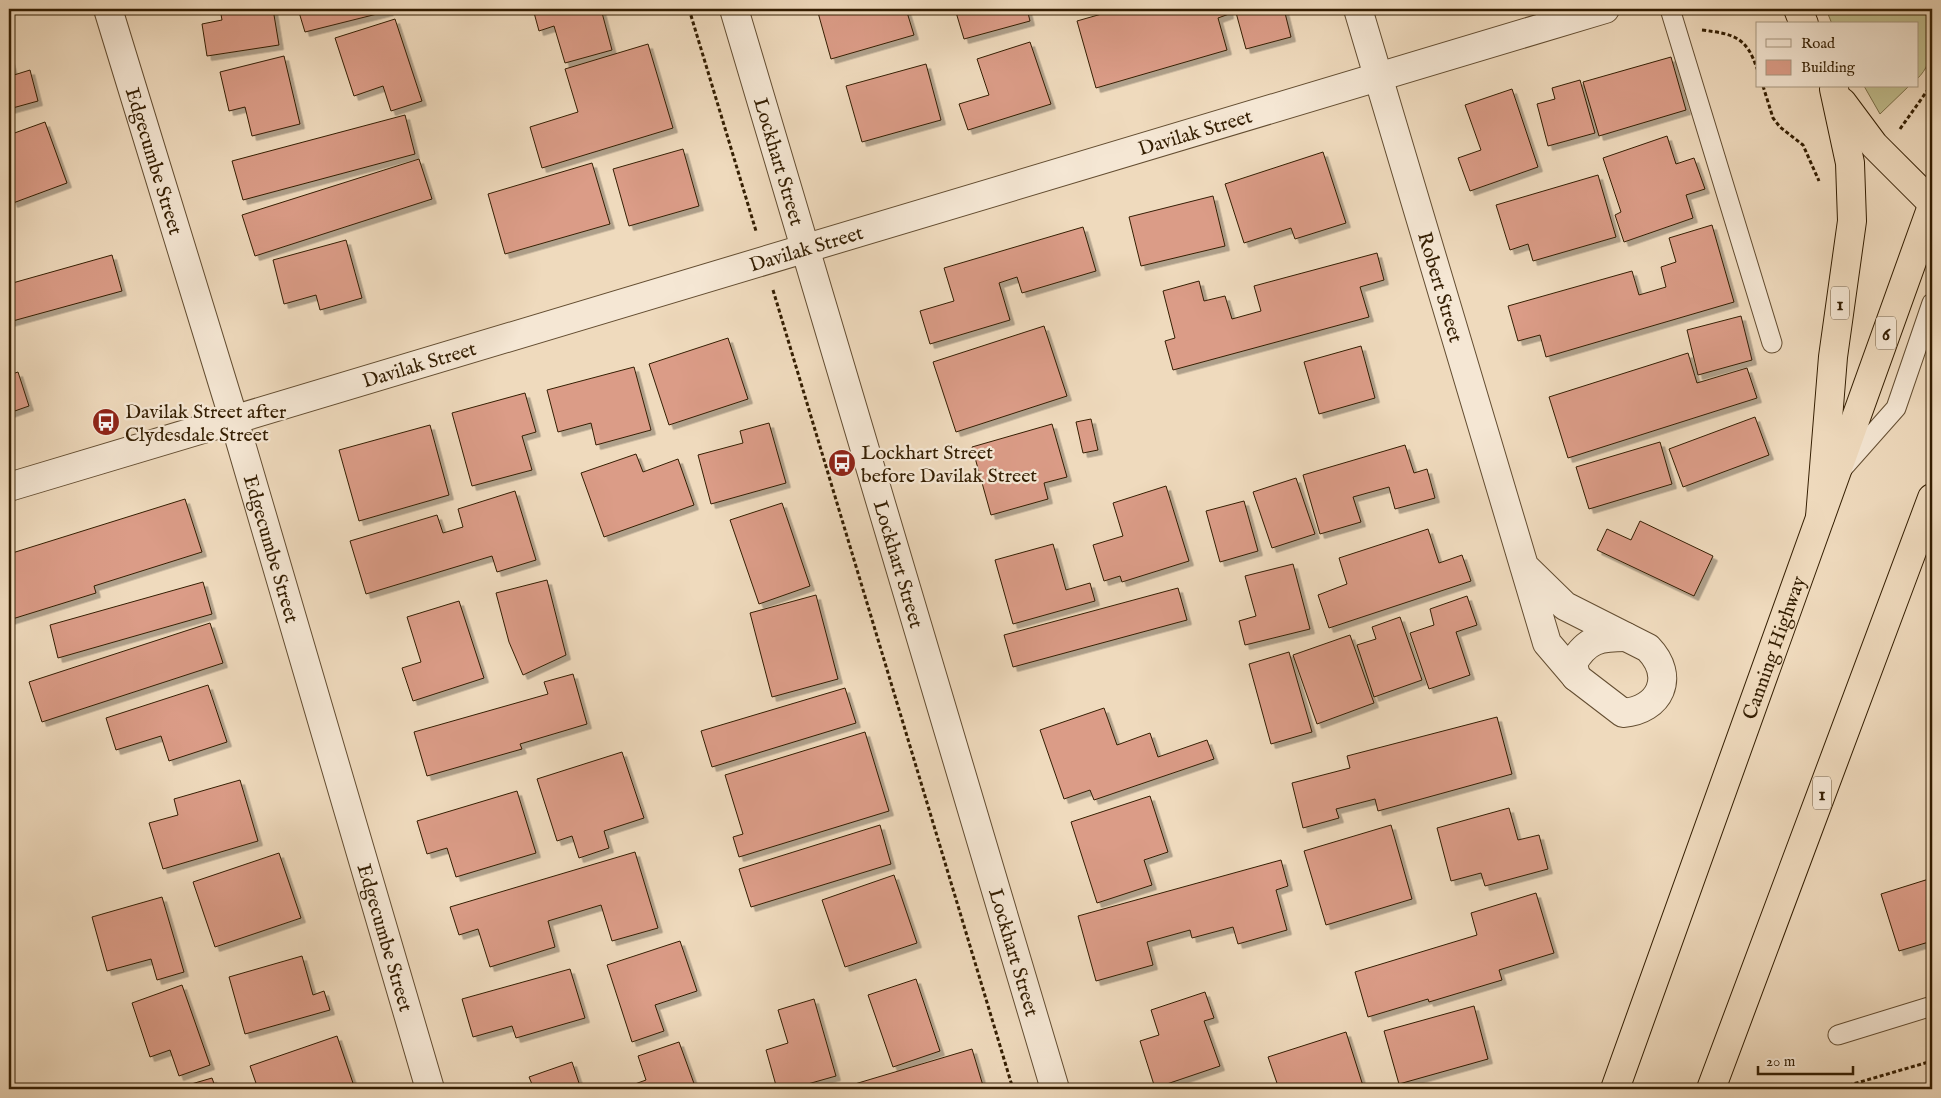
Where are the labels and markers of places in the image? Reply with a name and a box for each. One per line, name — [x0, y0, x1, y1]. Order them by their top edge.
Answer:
place label: Davilak Street after Clydesdale Street — [125, 400, 287, 448]
bus stop icon: Davilak Street after Clydesdale Street — [91, 407, 121, 437]
place label: Lockhart Street before Davilak Street — [861, 441, 1037, 489]
bus stop icon: Lockhart Street before Davilak Street — [827, 448, 857, 478]

